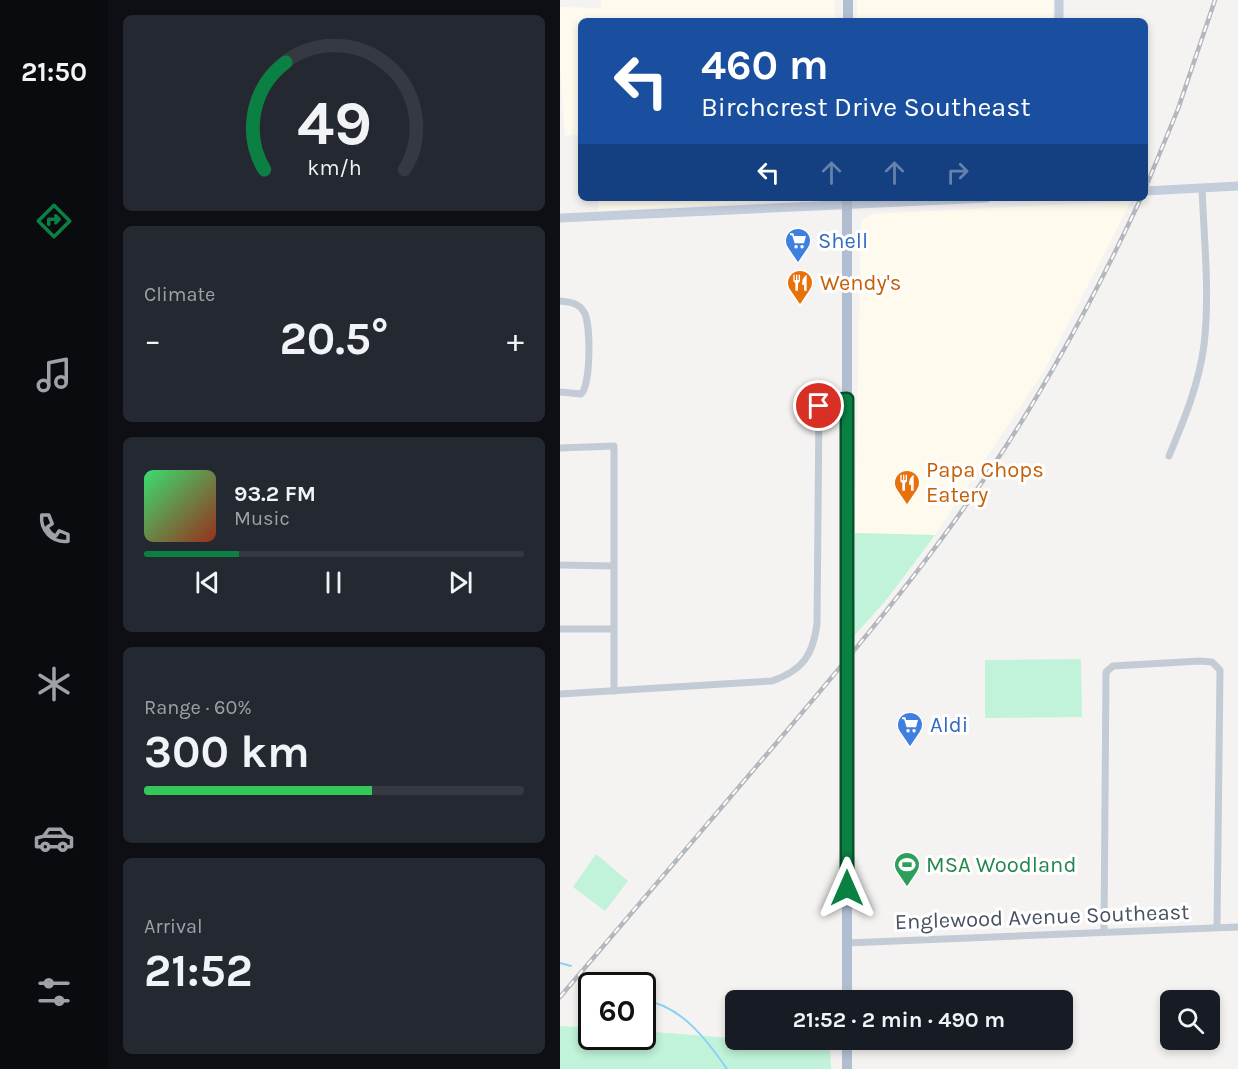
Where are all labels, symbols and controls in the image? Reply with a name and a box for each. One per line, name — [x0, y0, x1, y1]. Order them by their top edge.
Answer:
text: 460 m — [701, 40, 829, 90]
icon: left — [602, 42, 680, 120]
text: 21:50 — [21, 56, 87, 88]
text: 49 — [296, 87, 372, 160]
text: Birchcrest Drive Southeast — [701, 91, 1031, 123]
text: km/h — [307, 155, 361, 180]
icon: left — [752, 156, 785, 189]
icon: ahead — [815, 156, 848, 189]
icon: ahead — [878, 156, 911, 189]
icon: right — [941, 156, 974, 189]
icon: directions — [33, 200, 75, 242]
supermarket icon: Shell — [783, 226, 813, 264]
place label: Shell — [818, 228, 868, 254]
restaurant icon: Wendy's — [785, 268, 815, 306]
place label: Wendy's — [820, 270, 901, 296]
text: Climate — [144, 283, 215, 306]
text: 20.5° — [279, 313, 389, 365]
text: − — [144, 321, 161, 359]
text: + — [507, 321, 524, 359]
icon: music — [33, 354, 75, 396]
pin — [793, 380, 844, 431]
icon: arrive — [802, 389, 835, 422]
place label: Papa Chops Eatery — [926, 457, 1044, 508]
restaurant icon: Papa Chops Eatery — [892, 468, 922, 506]
text: 93.2 FM — [234, 481, 316, 507]
text: Music — [234, 507, 290, 530]
icon: phone — [33, 508, 75, 550]
icon: previous — [191, 566, 224, 599]
icon: pause — [317, 566, 350, 599]
icon: next — [444, 566, 477, 599]
icon: climate — [33, 663, 75, 705]
text: Range · 60% — [144, 696, 252, 719]
supermarket icon: Aldi — [895, 710, 925, 748]
place label: Aldi — [930, 712, 968, 738]
text: 300 km — [144, 726, 310, 778]
icon: car — [33, 817, 75, 859]
sports icon: MSA Woodland — [892, 850, 922, 888]
place label: MSA Woodland — [926, 852, 1076, 878]
position arrow — [815, 856, 879, 920]
street label: Englewood Avenue Southeast — [894, 899, 1190, 935]
text: Arrival — [144, 915, 203, 938]
text: 21:52 — [144, 945, 253, 997]
icon: filters — [33, 971, 75, 1013]
speed limit sign: 60 — [578, 972, 656, 1050]
map controls — [1160, 990, 1220, 1050]
button: search — [1160, 990, 1220, 1050]
text: 21:52 · 2 min · 490 m — [793, 1007, 1005, 1033]

